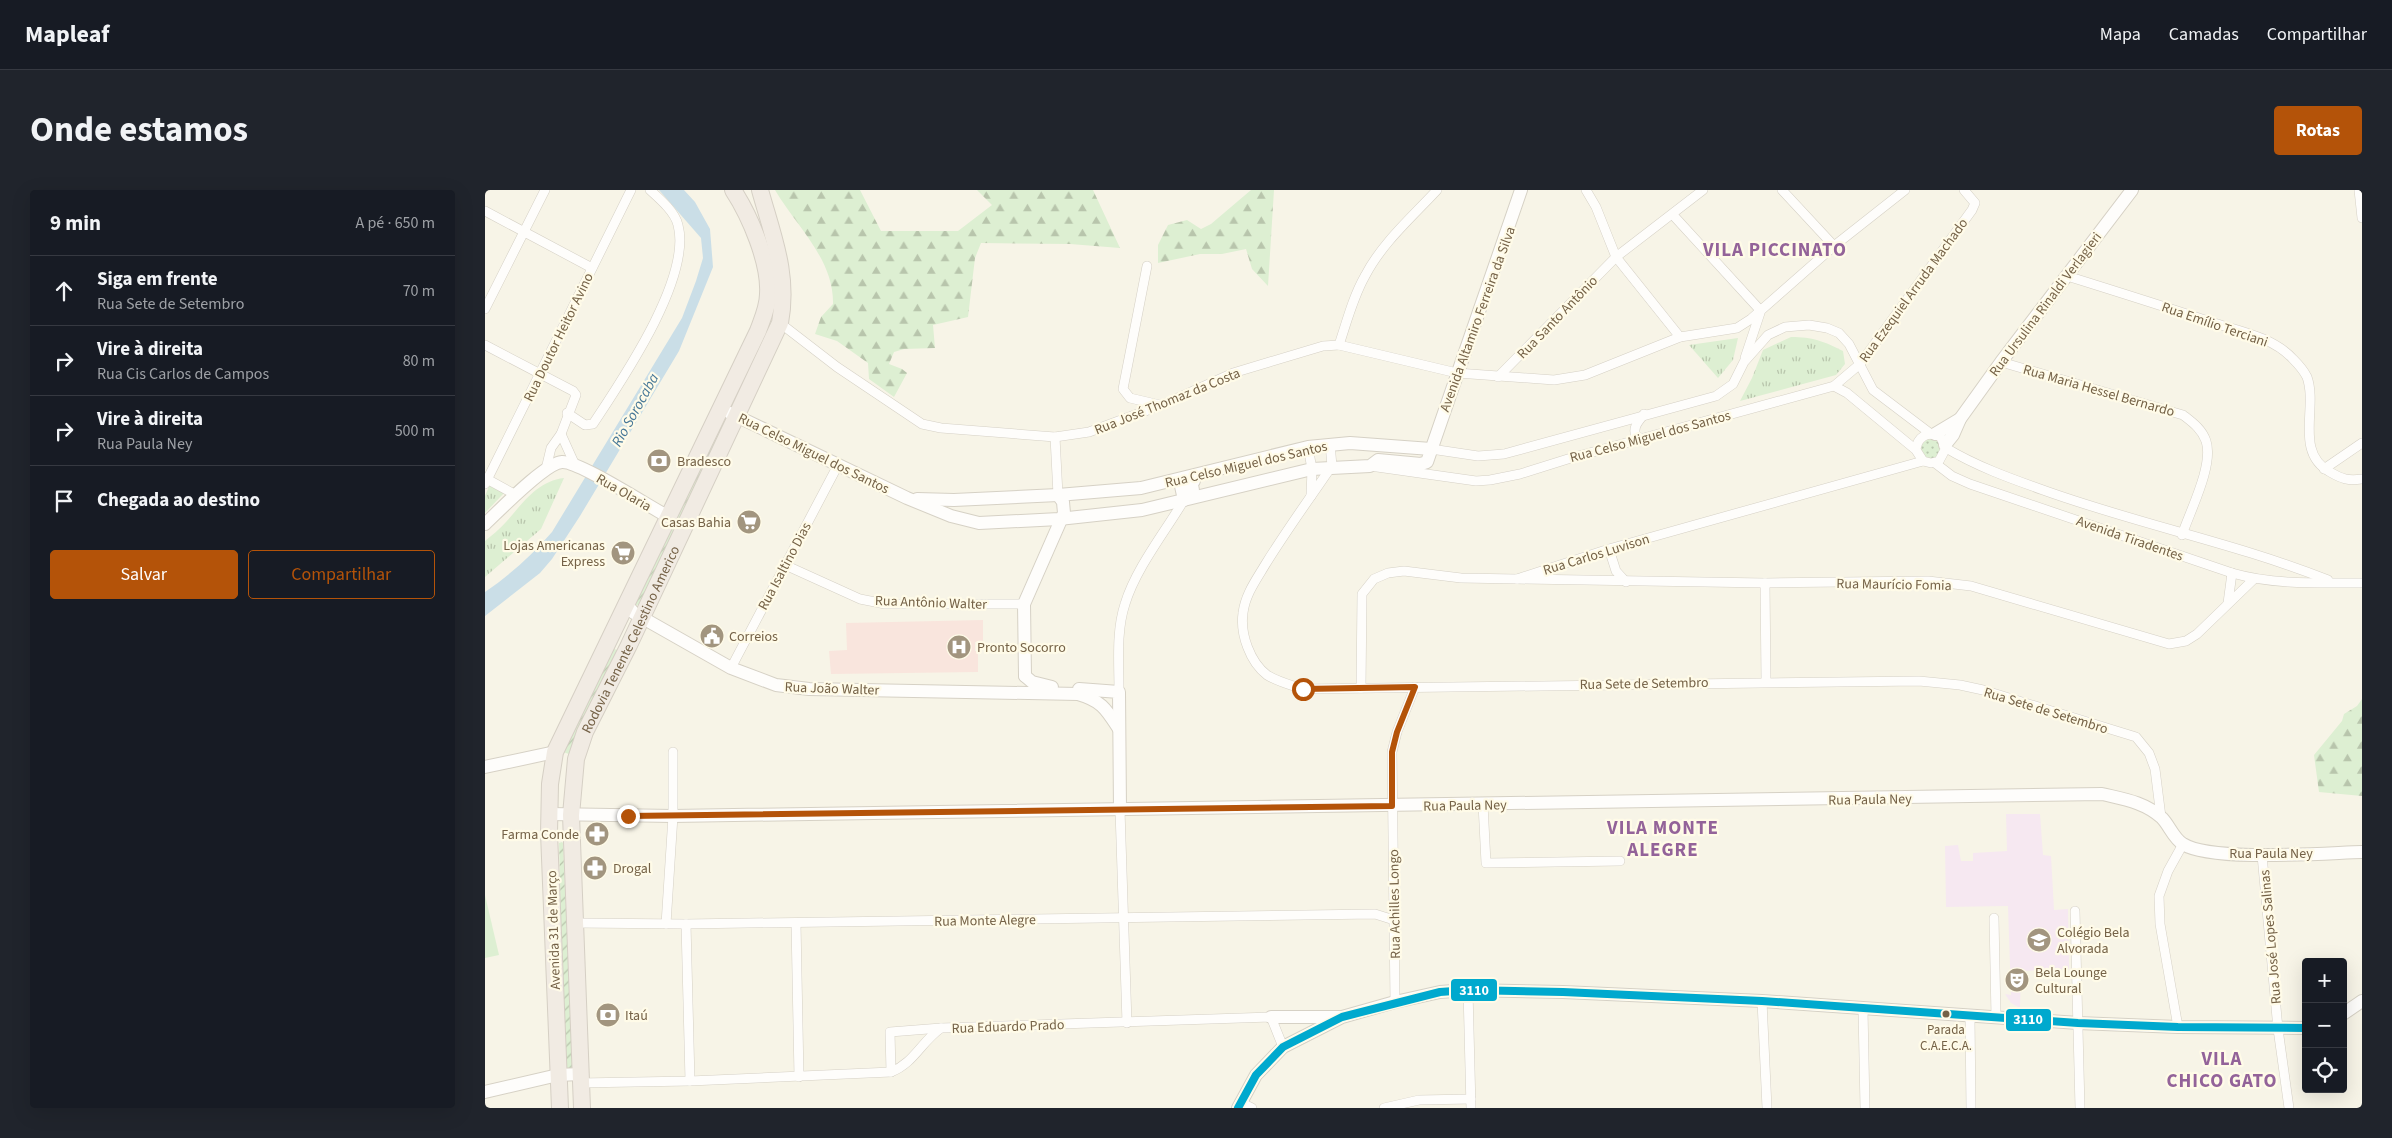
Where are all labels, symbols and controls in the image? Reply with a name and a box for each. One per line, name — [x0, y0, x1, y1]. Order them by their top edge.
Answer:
text: Mapleaf — [25, 17, 110, 52]
text: Mapa — [2100, 22, 2141, 47]
text: Camadas — [2169, 22, 2239, 47]
text: Compartilhar — [2267, 22, 2367, 47]
text: Onde estamos — [30, 105, 248, 155]
button: Rotas — [2274, 106, 2362, 155]
text: 9 min — [50, 208, 101, 238]
text: A pé · 650 m — [356, 212, 435, 234]
street label: Rua Ezequiel Arruda Machado — [1855, 214, 1973, 367]
street label: Avenida Altamiro Ferreira da Silva — [1435, 224, 1521, 415]
street label: Rua Ursulina Rinaldi Verlagieri — [1985, 228, 2107, 381]
district label: VILA PICCINATO — [1702, 237, 1847, 264]
text: Siga em frente — [97, 266, 218, 293]
street label: Rua Doutor Heitor Avino — [519, 270, 599, 405]
street label: Rua Santo Antônio — [1513, 272, 1603, 364]
icon: ahead — [50, 277, 78, 305]
text: 70 m — [403, 280, 435, 302]
text: Rua Sete de Setembro — [97, 293, 244, 315]
street label: Rua Emílio Terciani — [2159, 297, 2271, 353]
text: Vire à direita — [97, 336, 203, 363]
icon: right — [50, 347, 78, 375]
text: 80 m — [403, 350, 435, 372]
street label: Rua Maria Hessel Bernardo — [2021, 360, 2177, 422]
text: Rua Cis Carlos de Campos — [97, 363, 269, 385]
street label: Rua José Thomaz da Costa — [1091, 363, 1243, 440]
water label: Rio Sorocaba — [607, 370, 664, 451]
text: Vire à direita — [97, 406, 203, 433]
street label: Rua Celso Miguel dos Santos — [1568, 406, 1733, 468]
street label: Rua Celso Miguel dos Santos — [735, 409, 893, 499]
icon: right — [50, 417, 78, 445]
text: 500 m — [395, 420, 435, 442]
text: Rua Paula Ney — [97, 433, 192, 455]
street label: Rua Celso Miguel dos Santos — [1163, 437, 1329, 493]
bank icon: Bradesco — [646, 448, 672, 474]
place label: Bradesco — [677, 452, 731, 472]
street label: Rua Olaria — [592, 469, 655, 517]
icon: arrive — [50, 487, 78, 515]
text: Chegada ao destino — [97, 487, 260, 514]
supermarket icon: Casas Bahia — [736, 509, 762, 535]
street label: Avenida Tiradentes — [2074, 511, 2186, 567]
place label: Casas Bahia — [661, 513, 731, 533]
street label: Rua Isaltino Dias — [753, 519, 816, 614]
street label: Rua Carlos Luvison — [1541, 529, 1652, 581]
place label: Lojas Americanas Express — [503, 536, 605, 572]
supermarket icon: Lojas Americanas Express — [610, 540, 636, 566]
street label: Rodovia Tenente Celestino Americo — [577, 543, 685, 737]
button: Salvar — [50, 550, 238, 599]
button: Compartilhar — [248, 550, 435, 599]
street label: Rua Maurício Fomia — [1836, 574, 1952, 596]
street label: Rua Antônio Walter — [875, 591, 987, 615]
public building icon: Correios — [699, 623, 725, 649]
place label: Correios — [729, 627, 778, 647]
hospital icon: Pronto Socorro — [946, 634, 972, 660]
place label: Pronto Socorro — [977, 638, 1066, 658]
street label: Rua Sete de Setembro — [1579, 673, 1709, 695]
street label: Rua João Walter — [784, 677, 880, 701]
route start — [1292, 678, 1315, 701]
street label: Rua Sete de Setembro — [1981, 683, 2110, 739]
street label: Rua Paula Ney — [1828, 789, 1912, 811]
street label: Rua Paula Ney — [1423, 795, 1507, 817]
route end — [617, 805, 640, 828]
district label: VILA MONTE ALEGRE — [1606, 815, 1719, 864]
pharmacy icon: Farma Conde — [584, 821, 610, 847]
place label: Farma Conde — [501, 825, 579, 845]
street label: Rua Paula Ney — [2229, 844, 2313, 864]
street label: Rua Achilles Longo — [1384, 849, 1406, 959]
pharmacy icon: Drogal — [582, 855, 608, 881]
place label: Drogal — [613, 859, 652, 879]
street label: Rua José Lopes Salinas — [2255, 869, 2287, 1005]
street label: Avenida 31 de Março — [542, 870, 566, 990]
street label: Rua Monte Alegre — [934, 910, 1036, 932]
place label: Colégio Bela Alvorada — [2057, 923, 2130, 959]
school or university icon: Colégio Bela Alvorada — [2026, 927, 2052, 953]
map controls — [2302, 958, 2347, 1093]
button: + — [2302, 958, 2347, 1003]
place label: Bela Lounge Cultural — [2035, 963, 2107, 999]
theatre icon: Bela Lounge Cultural — [2004, 967, 2030, 993]
line badge: 3110 — [1450, 978, 1498, 1002]
text: 3110 — [1459, 981, 1489, 1001]
bank icon: Itaú — [595, 1002, 621, 1028]
button: − — [2302, 1003, 2347, 1048]
place label: Itaú — [625, 1006, 648, 1026]
line badge: 3110 — [2005, 1008, 2052, 1032]
marker: Parada C.A.E.C.A. — [1941, 1009, 1951, 1019]
text: 3110 — [2013, 1010, 2043, 1030]
street label: Rua Eduardo Prado — [951, 1015, 1065, 1039]
place label: Parada C.A.E.C.A. — [1920, 1021, 1972, 1055]
district label: VILA CHICO GATO — [2166, 1046, 2278, 1095]
button: locate — [2302, 1048, 2347, 1093]

